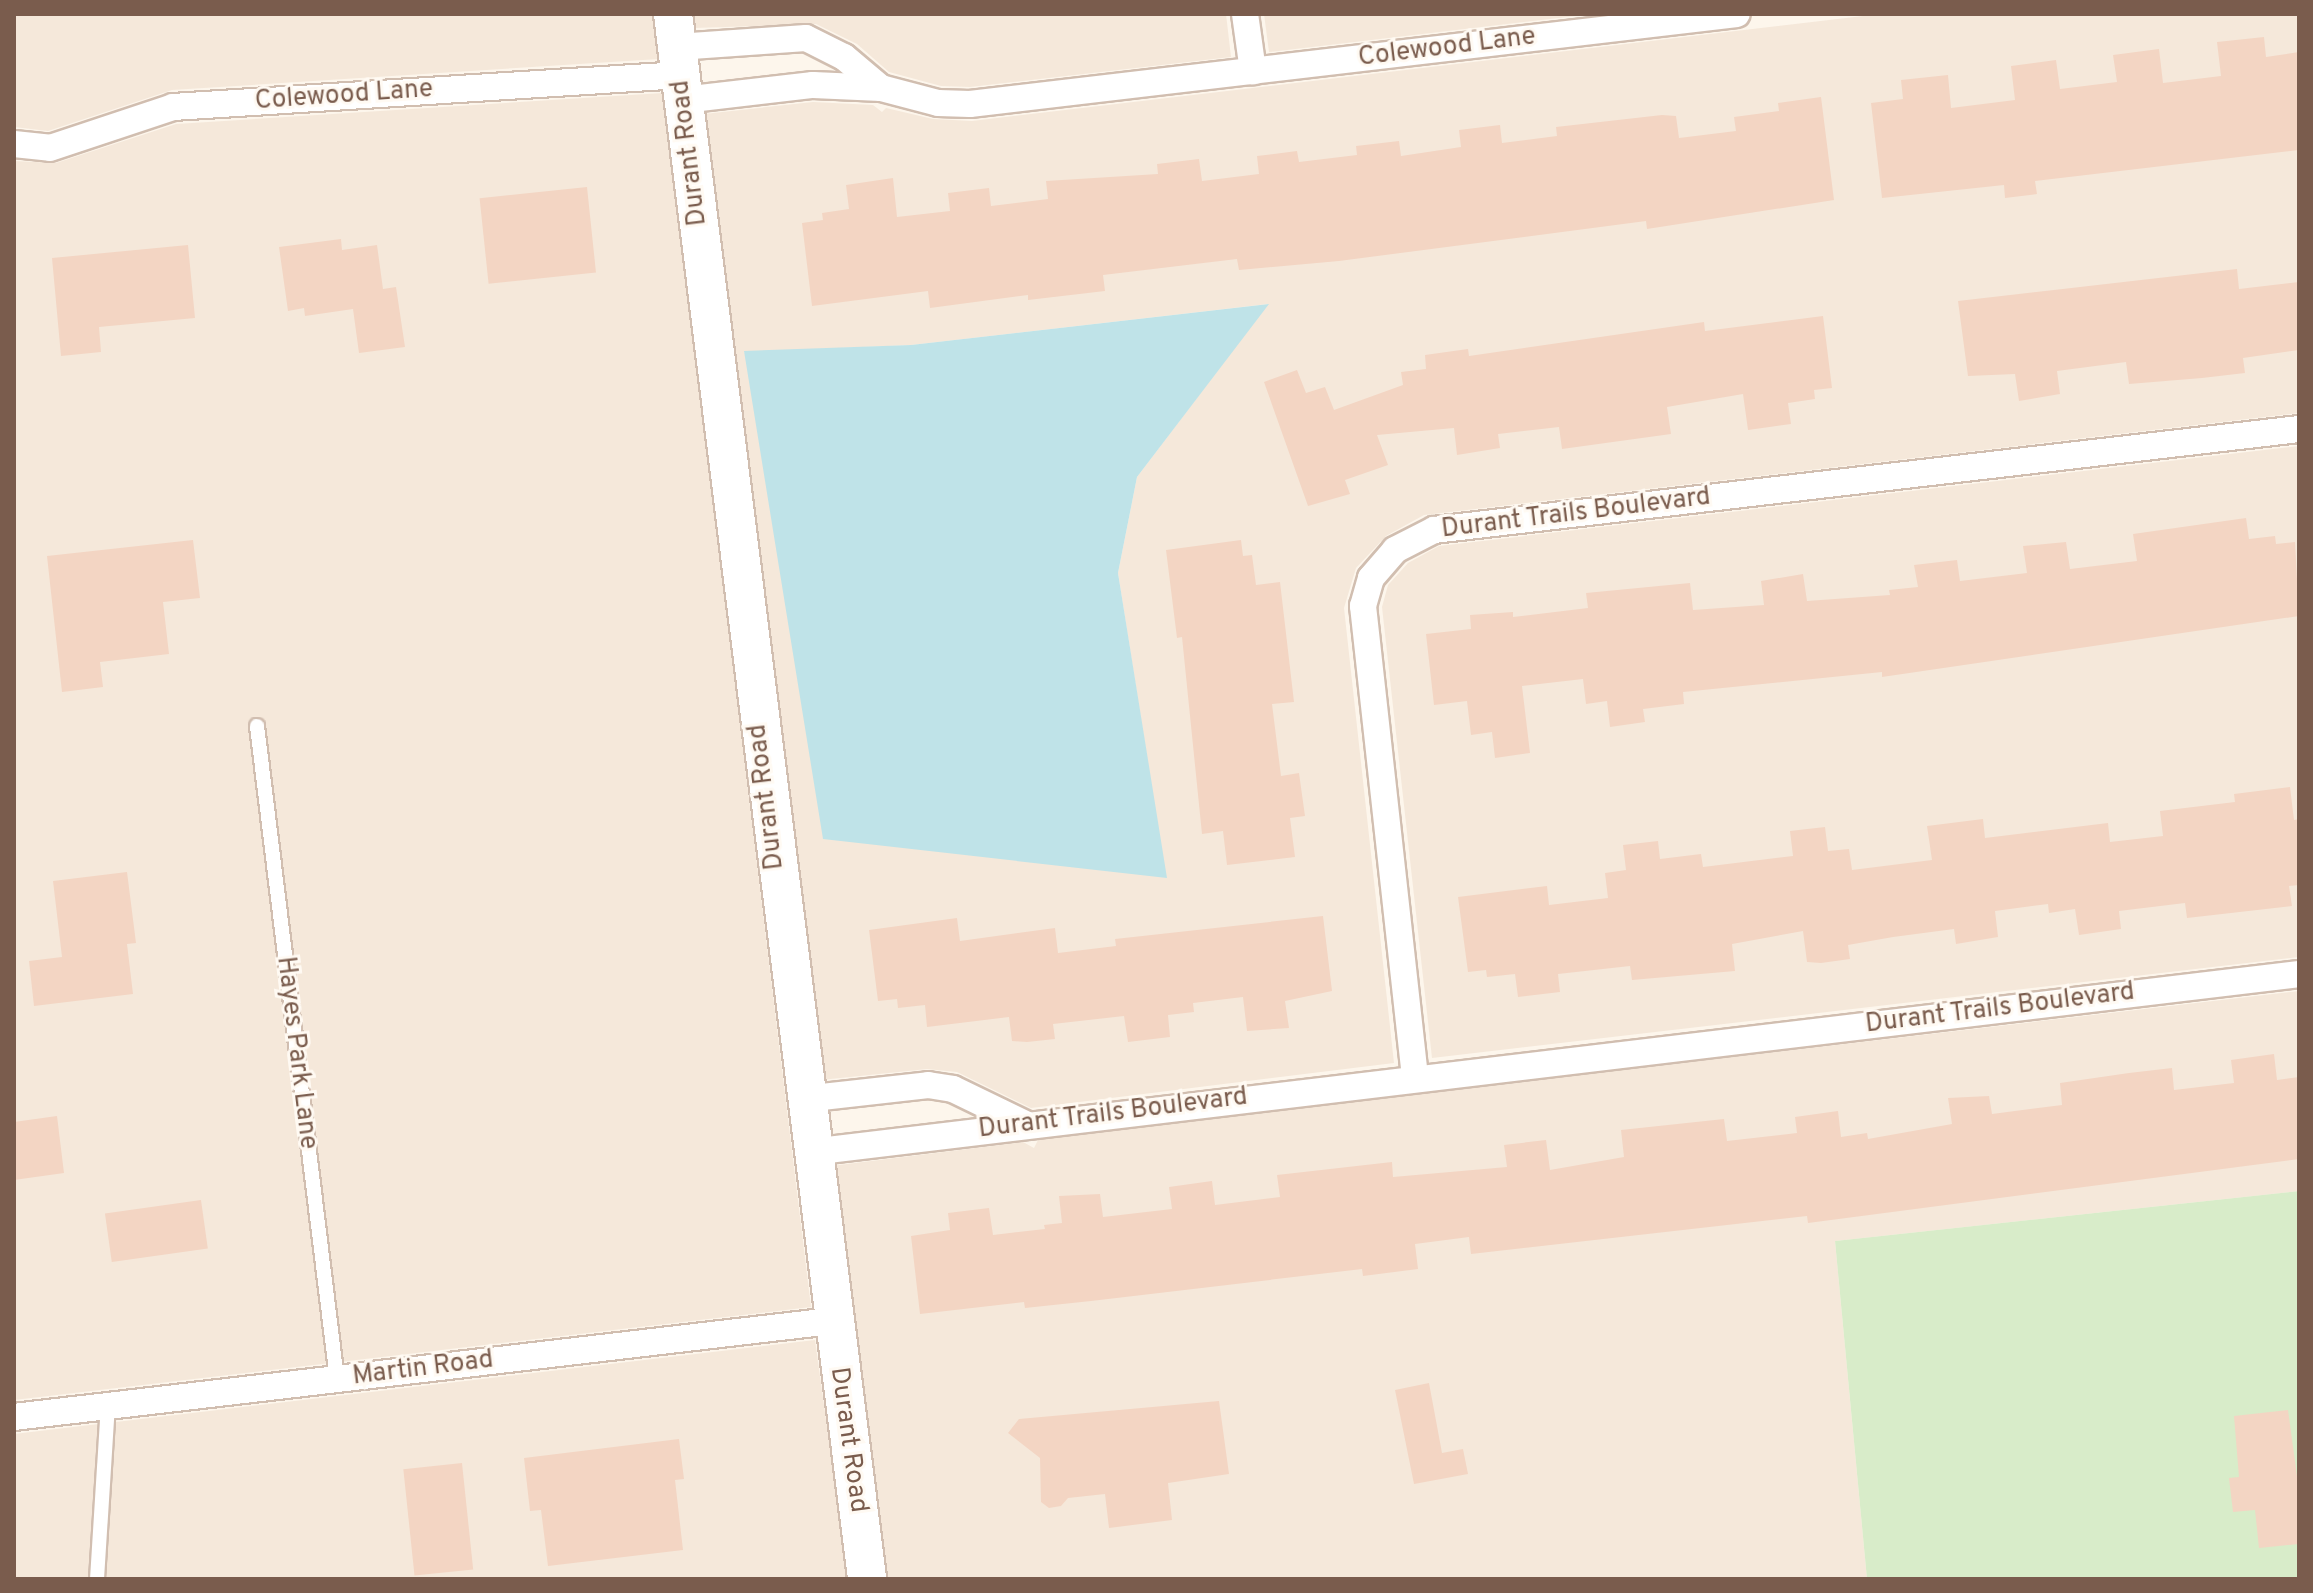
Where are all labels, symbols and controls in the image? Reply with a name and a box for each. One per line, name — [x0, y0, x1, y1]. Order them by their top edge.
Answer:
street label: Colewood Lane — [1357, 22, 1537, 74]
street label: Colewood Lane — [254, 74, 434, 118]
street label: Durant Road — [666, 78, 714, 228]
street label: Durant Trails Boulevard — [1439, 482, 1713, 546]
street label: Durant Road — [743, 722, 791, 872]
street label: Hayes Park Lane — [269, 955, 323, 1151]
street label: Durant Trails Boulevard — [1863, 977, 2137, 1041]
street label: Durant Trails Boulevard — [976, 1082, 1250, 1146]
street label: Martin Road — [351, 1345, 495, 1393]
street label: Durant Road — [822, 1365, 874, 1515]

